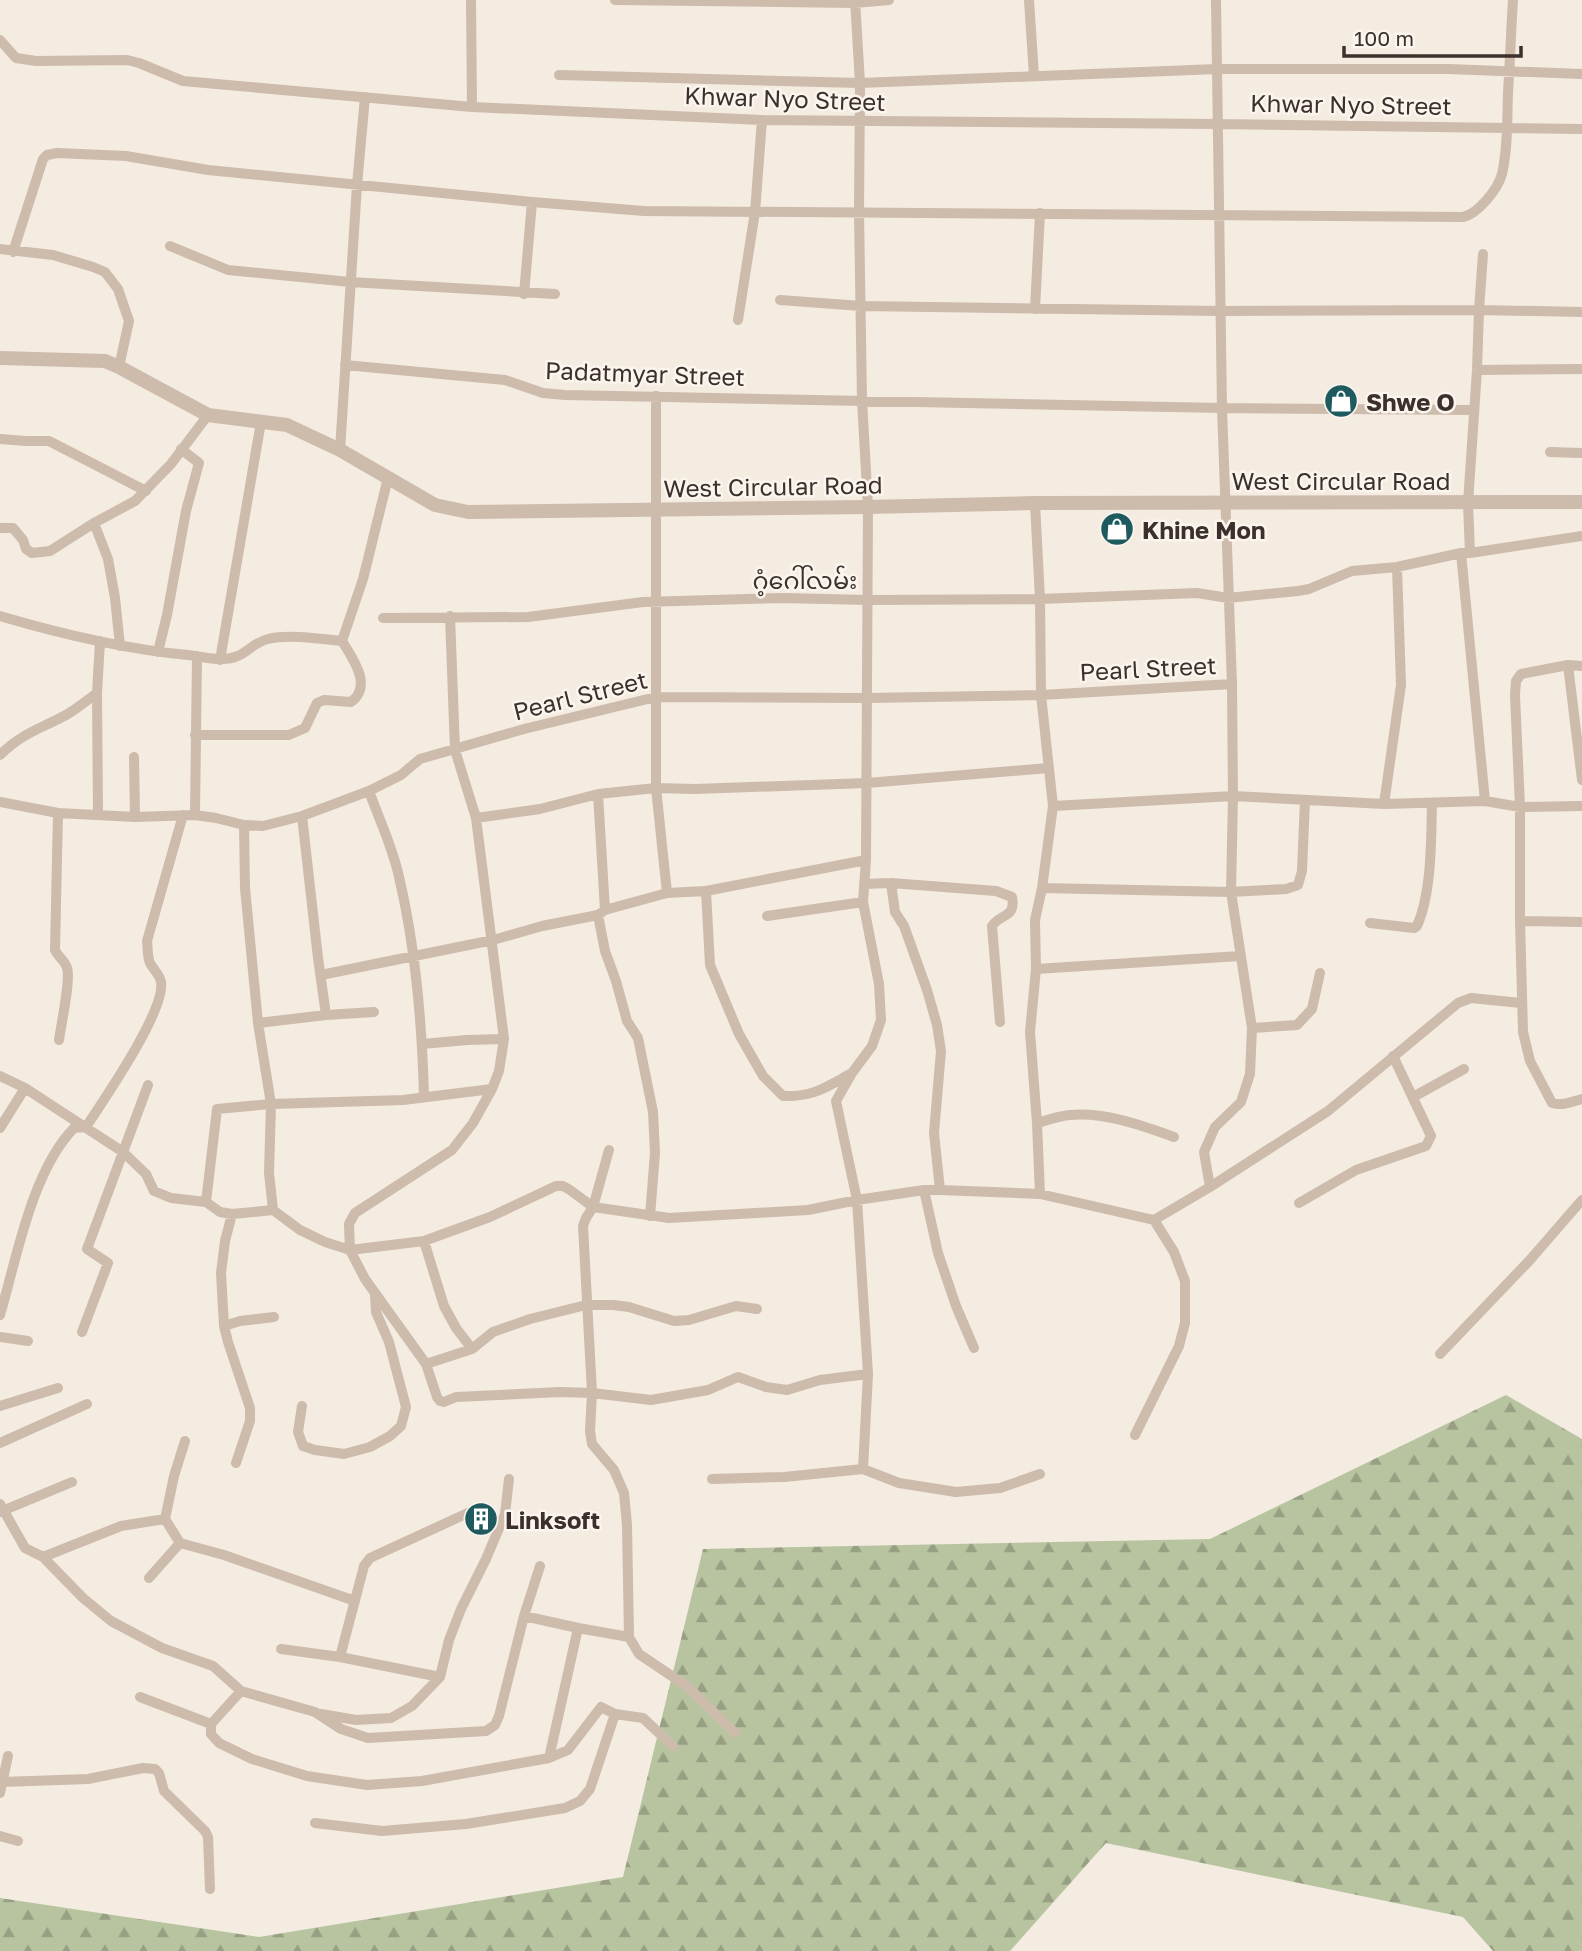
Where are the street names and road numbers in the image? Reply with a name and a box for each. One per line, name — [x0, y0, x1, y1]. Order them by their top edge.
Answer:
street label: Khwar Nyo Street — [684, 80, 886, 116]
street label: Khwar Nyo Street — [1250, 88, 1452, 120]
street label: Padatmyar Street — [544, 355, 746, 391]
street label: West Circular Road — [1231, 466, 1451, 495]
street label: West Circular Road — [663, 470, 883, 502]
street label: ဂံ့ဂေါ်လမ်း — [753, 565, 857, 597]
street label: Pearl Street — [1079, 650, 1217, 686]
street label: Pearl Street — [510, 664, 650, 726]

